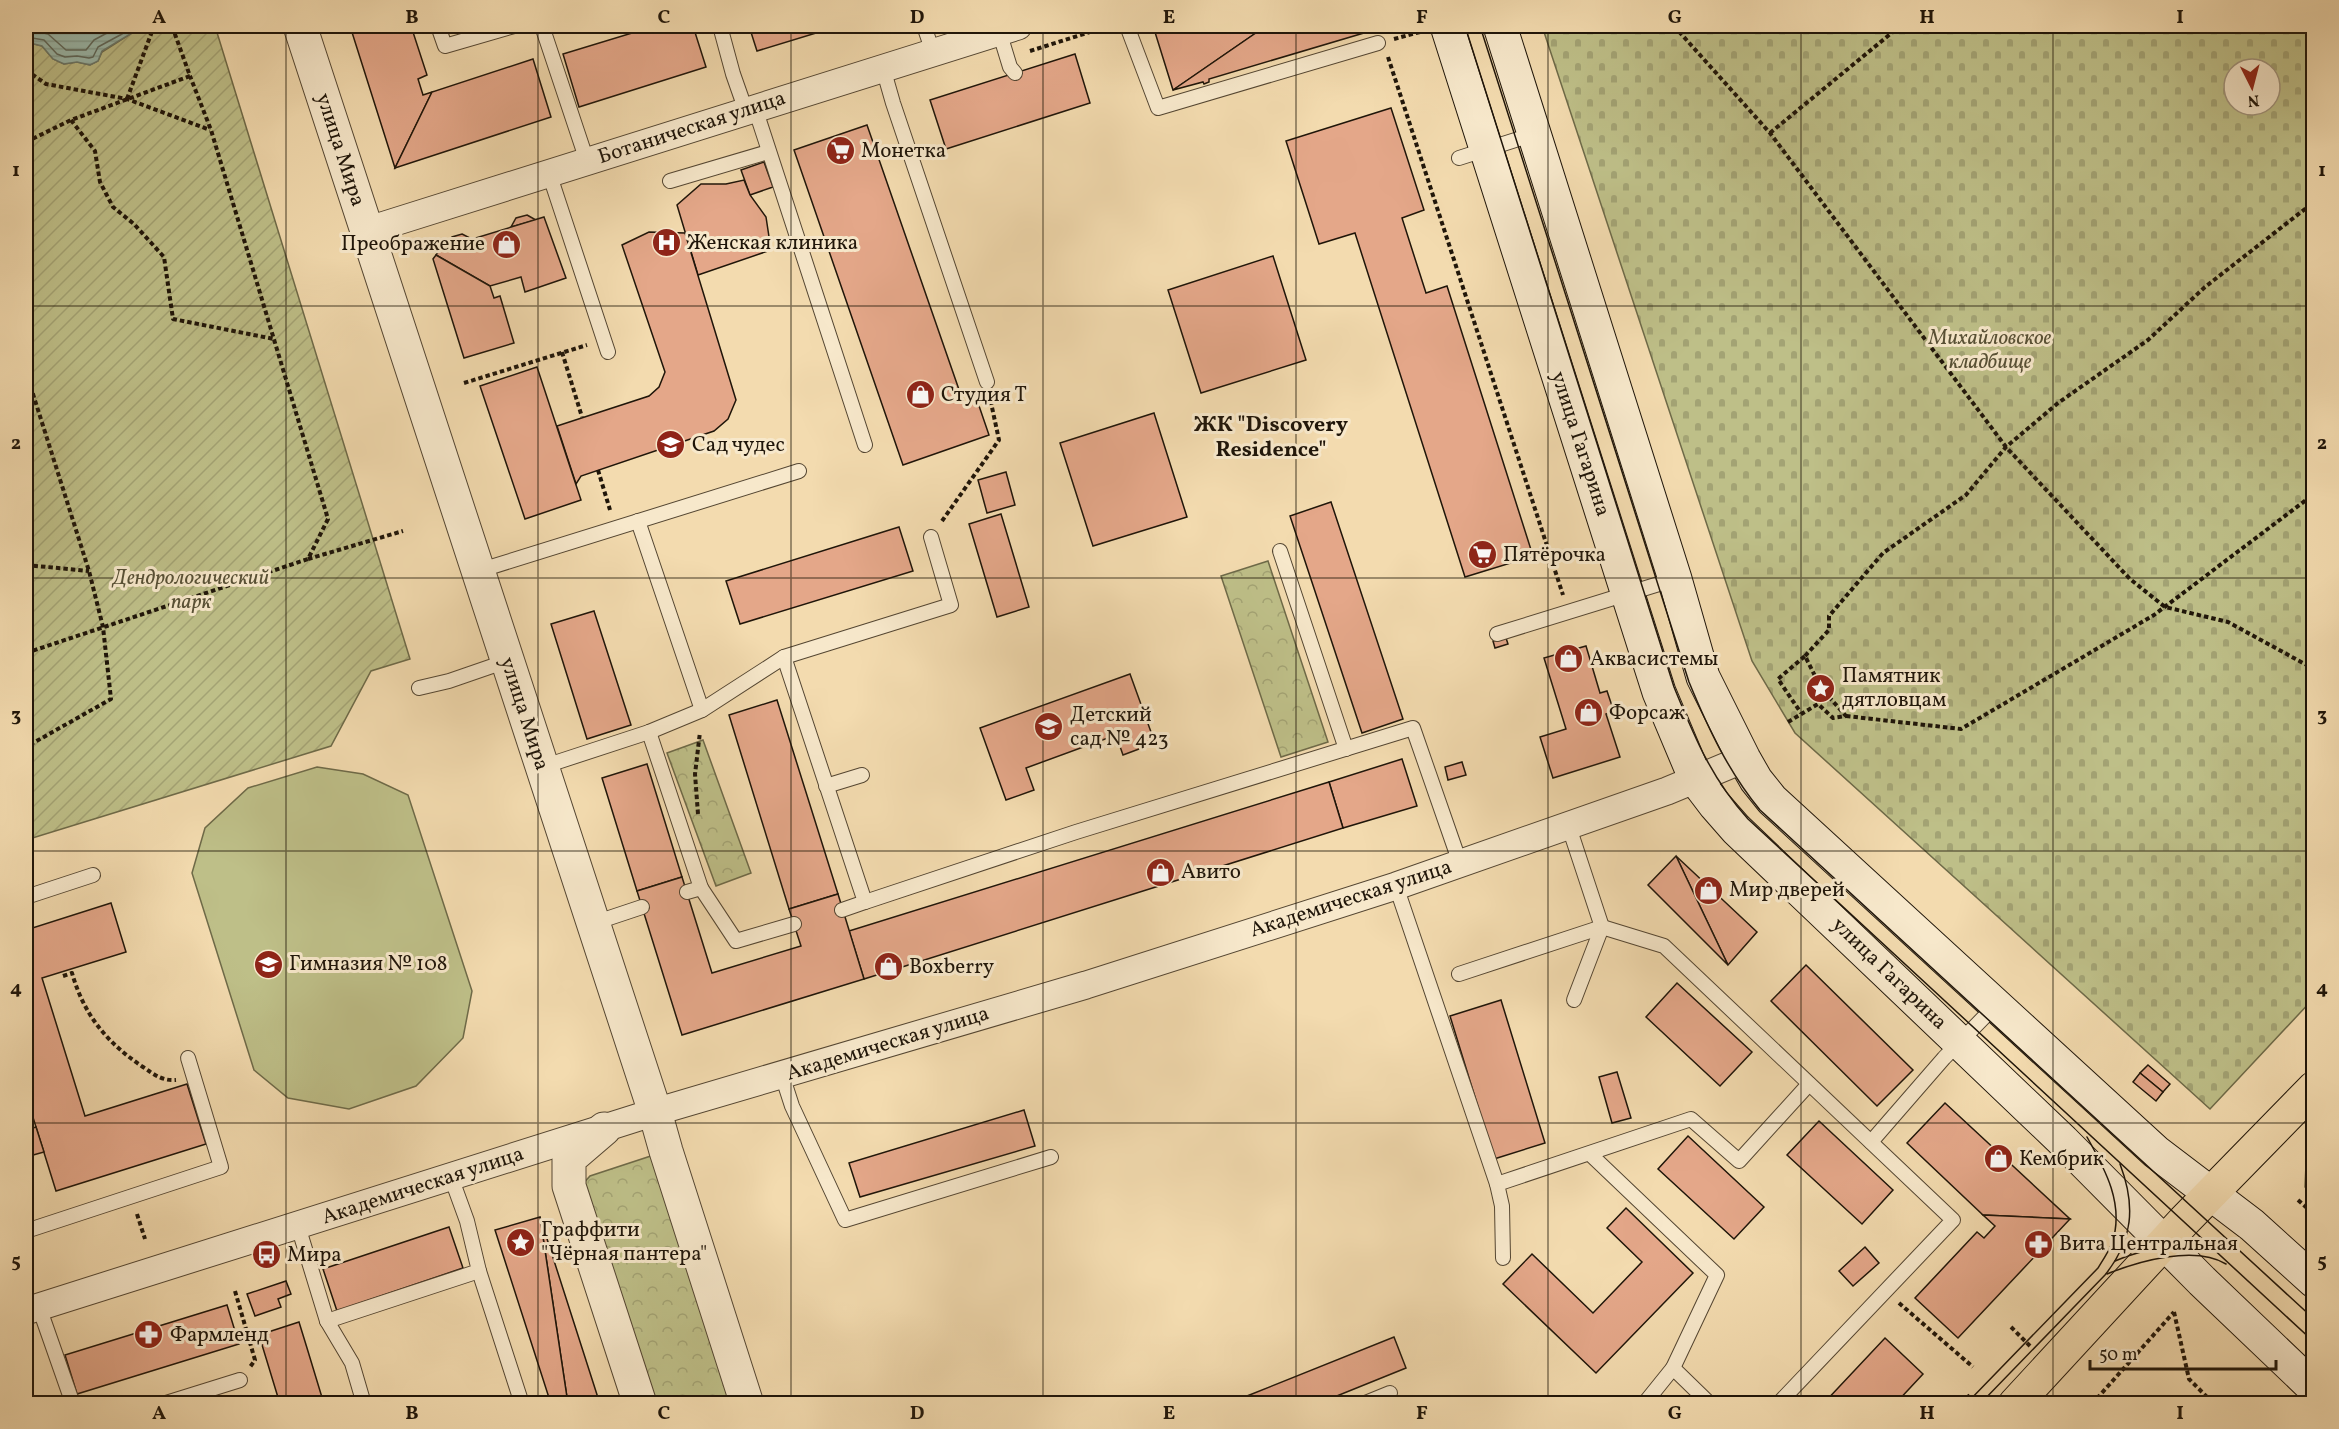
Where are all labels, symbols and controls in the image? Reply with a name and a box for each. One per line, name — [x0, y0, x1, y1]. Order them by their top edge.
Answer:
text: A — [152, 4, 166, 32]
text: B — [405, 4, 419, 32]
text: C — [658, 4, 671, 32]
text: D — [910, 4, 924, 32]
text: E — [1163, 4, 1175, 32]
text: F — [1416, 4, 1428, 32]
text: G — [1668, 4, 1682, 32]
text: H — [1919, 4, 1935, 32]
text: I — [2176, 4, 2184, 32]
north arrow — [2222, 57, 2282, 117]
street label: Ботаническая улица — [594, 84, 790, 172]
text: N — [2246, 88, 2260, 112]
street label: улица Мира — [308, 90, 372, 210]
supermarket icon: Монетка — [824, 135, 856, 167]
place label: Монетка — [861, 137, 946, 166]
text: 1 — [12, 157, 20, 185]
text: 1 — [2318, 157, 2326, 185]
hospital icon: Женская клиника — [650, 227, 682, 259]
shop icon: Преображение — [490, 228, 522, 260]
place label: Женская клиника — [687, 229, 858, 258]
place label: Преображение — [341, 230, 485, 259]
park label: Михайловское кладбище — [1928, 324, 2052, 377]
street label: улица Гагарина — [1543, 368, 1617, 520]
shop icon: Студия Т — [904, 379, 936, 411]
place label: Студия Т — [941, 381, 1027, 410]
district label: ЖК "Discovery Residence" — [1194, 410, 1349, 466]
school or university icon: Сад чудес — [655, 429, 687, 461]
text: 2 — [11, 430, 21, 458]
text: 2 — [2317, 430, 2327, 458]
place label: Сад чудес — [692, 431, 785, 460]
supermarket icon: Пятёрочка — [1466, 539, 1498, 571]
place label: Пятёрочка — [1503, 541, 1606, 570]
park label: Дендрологический парк — [111, 564, 269, 617]
shop icon: Аквасистемы — [1553, 643, 1585, 675]
place label: Аквасистемы — [1590, 645, 1719, 674]
street label: улица Мира — [492, 654, 556, 774]
place label: Памятник дятловцам — [1842, 662, 1946, 715]
place icon: Памятник дятловцам — [1805, 672, 1837, 704]
shop icon: Форсаж — [1572, 697, 1604, 729]
place label: Форсаж — [1609, 699, 1686, 728]
place label: Детский сад № 423 — [1070, 701, 1169, 754]
text: 3 — [11, 702, 21, 730]
text: 3 — [2317, 702, 2327, 730]
school or university icon: Детский сад № 423 — [1033, 711, 1065, 743]
street label: Академическая улица — [1246, 853, 1456, 945]
shop icon: Авито — [1144, 856, 1176, 888]
place label: Авито — [1181, 858, 1241, 887]
shop icon: Мир дверей — [1692, 874, 1724, 906]
place label: Мир дверей — [1729, 876, 1845, 905]
street label: улица Гагарина — [1825, 911, 1953, 1037]
school or university icon: Гимназия № 108 — [252, 948, 284, 980]
place label: Гимназия № 108 — [289, 950, 448, 979]
shop icon: Boxberry — [872, 951, 904, 983]
place label: Boxberry — [909, 953, 995, 982]
text: 4 — [10, 975, 22, 1003]
text: 4 — [2316, 975, 2328, 1003]
street label: Академическая улица — [783, 999, 993, 1089]
street label: Академическая улица — [318, 1140, 528, 1232]
shop icon: Кембрик — [1982, 1143, 2014, 1175]
place label: Кембрик — [2019, 1145, 2104, 1174]
place label: Граффити "Чёрная пантера" — [541, 1216, 707, 1269]
place icon: Граффити "Чёрная пантера" — [504, 1226, 536, 1258]
pharmacy icon: Вита Центральная — [2022, 1228, 2054, 1260]
place label: Вита Центральная — [2059, 1230, 2238, 1259]
bus stop icon: Мира — [250, 1239, 282, 1271]
place label: Мира — [287, 1241, 342, 1270]
text: 5 — [11, 1248, 21, 1276]
text: 5 — [2317, 1248, 2327, 1276]
pharmacy icon: Фармленд — [133, 1319, 165, 1351]
place label: Фармленд — [170, 1321, 269, 1350]
scale bar — [2090, 1333, 2276, 1371]
text: 50 m — [2099, 1343, 2138, 1368]
text: A — [152, 1400, 166, 1428]
text: B — [405, 1400, 419, 1428]
text: C — [658, 1400, 671, 1428]
text: D — [910, 1400, 924, 1428]
text: E — [1163, 1400, 1175, 1428]
text: F — [1416, 1400, 1428, 1428]
text: G — [1668, 1400, 1682, 1428]
text: H — [1919, 1400, 1935, 1428]
text: I — [2176, 1400, 2184, 1428]

